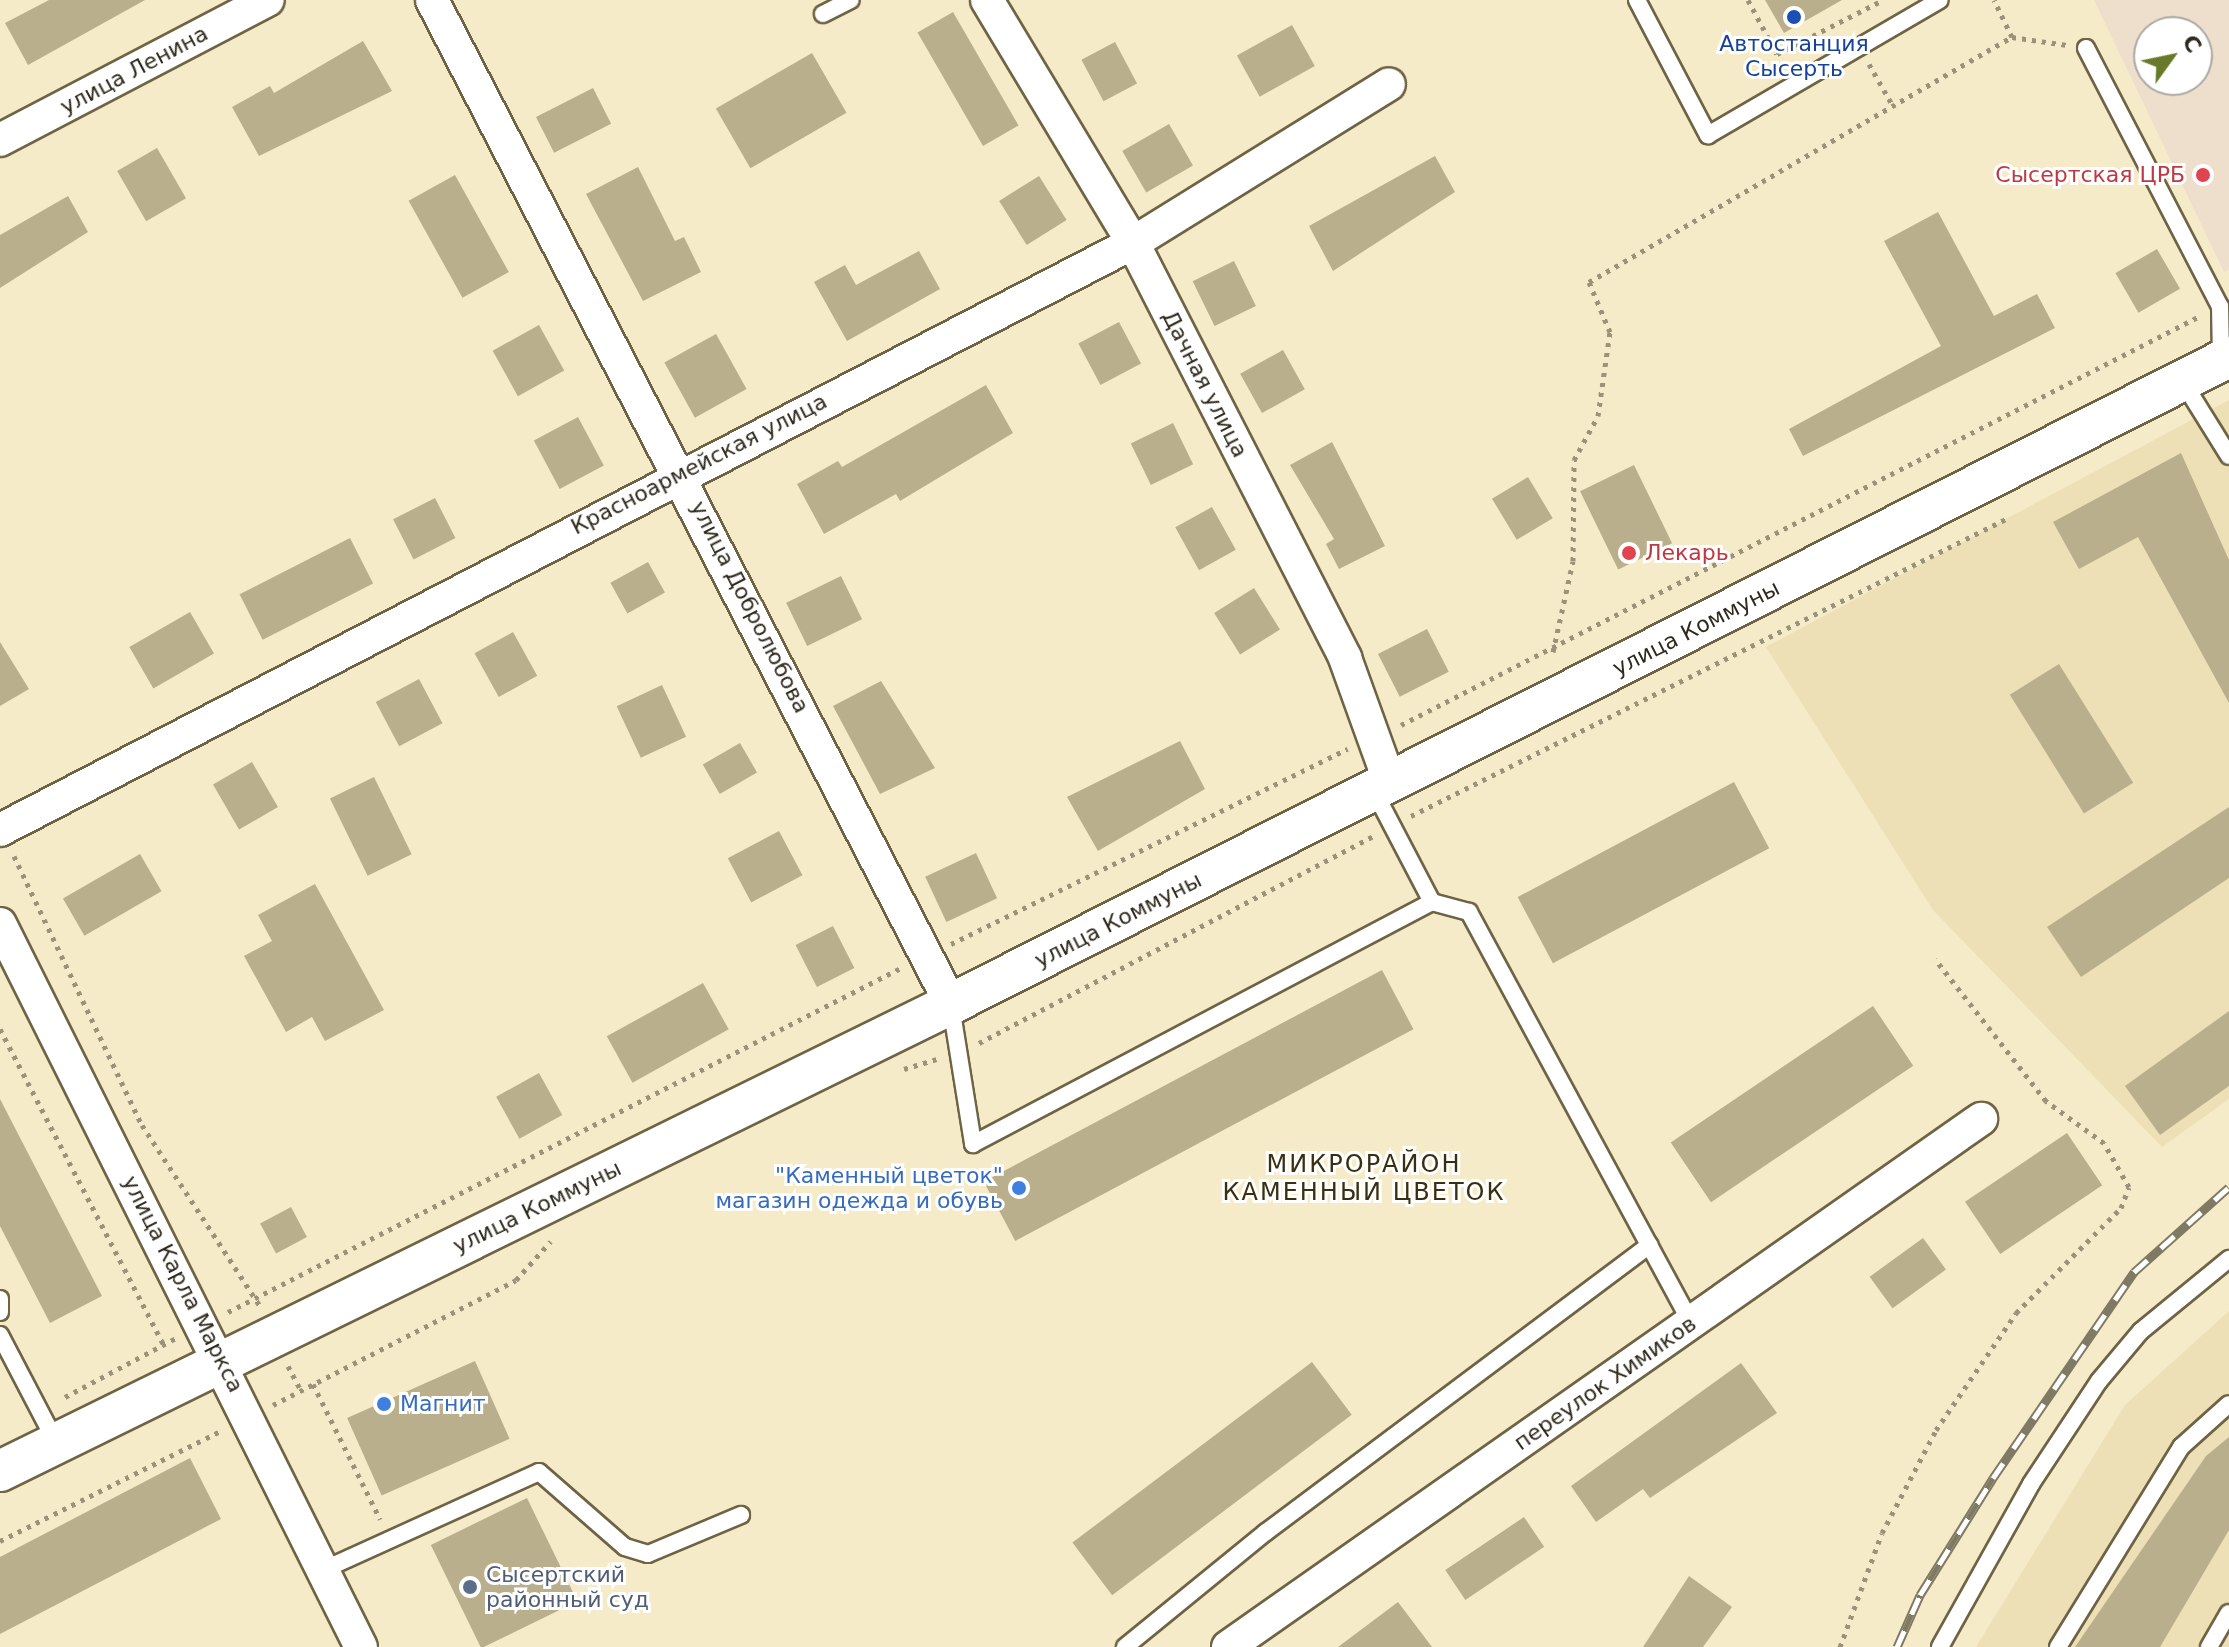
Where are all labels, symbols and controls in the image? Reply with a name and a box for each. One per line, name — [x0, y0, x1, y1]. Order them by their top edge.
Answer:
marker: Автостанция Сысерть — [1785, 8, 1803, 26]
north arrow — [2133, 16, 2213, 96]
street label: улица Ленина — [56, 20, 212, 120]
place label: Автостанция Сысерть — [1719, 30, 1869, 82]
text: С — [2177, 30, 2207, 57]
place label: Сысертская ЦРБ — [1995, 162, 2185, 188]
marker: Сысертская ЦРБ — [2192, 164, 2214, 186]
street label: Дачная улица — [1157, 306, 1253, 462]
street label: Красноармейская улица — [567, 388, 831, 540]
street label: улица Добролюбова — [685, 497, 815, 717]
place label: Лекарь — [1645, 540, 1729, 566]
marker: Лекарь — [1620, 544, 1638, 562]
street label: улица Коммуны — [1608, 575, 1784, 681]
street label: улица Коммуны — [1030, 867, 1206, 973]
district label: МИКРОРАЙОН КАМЕННЫЙ ЦВЕТОК — [1222, 1151, 1506, 1207]
street label: улица Коммуны — [449, 1155, 625, 1259]
place label: "Каменный цветок" магазин одежда и обувь — [716, 1162, 1003, 1214]
street label: улица Карла Маркса — [117, 1171, 249, 1397]
marker: "Каменный цветок" магазин одежда и обувь — [1010, 1179, 1028, 1197]
street label: переулок Химиков — [1509, 1310, 1701, 1456]
place label: Магнит — [400, 1391, 486, 1417]
marker: Магнит — [375, 1395, 393, 1413]
place label: Сысертский районный суд — [486, 1561, 649, 1612]
marker: Сысертский районный суд — [461, 1578, 479, 1596]

